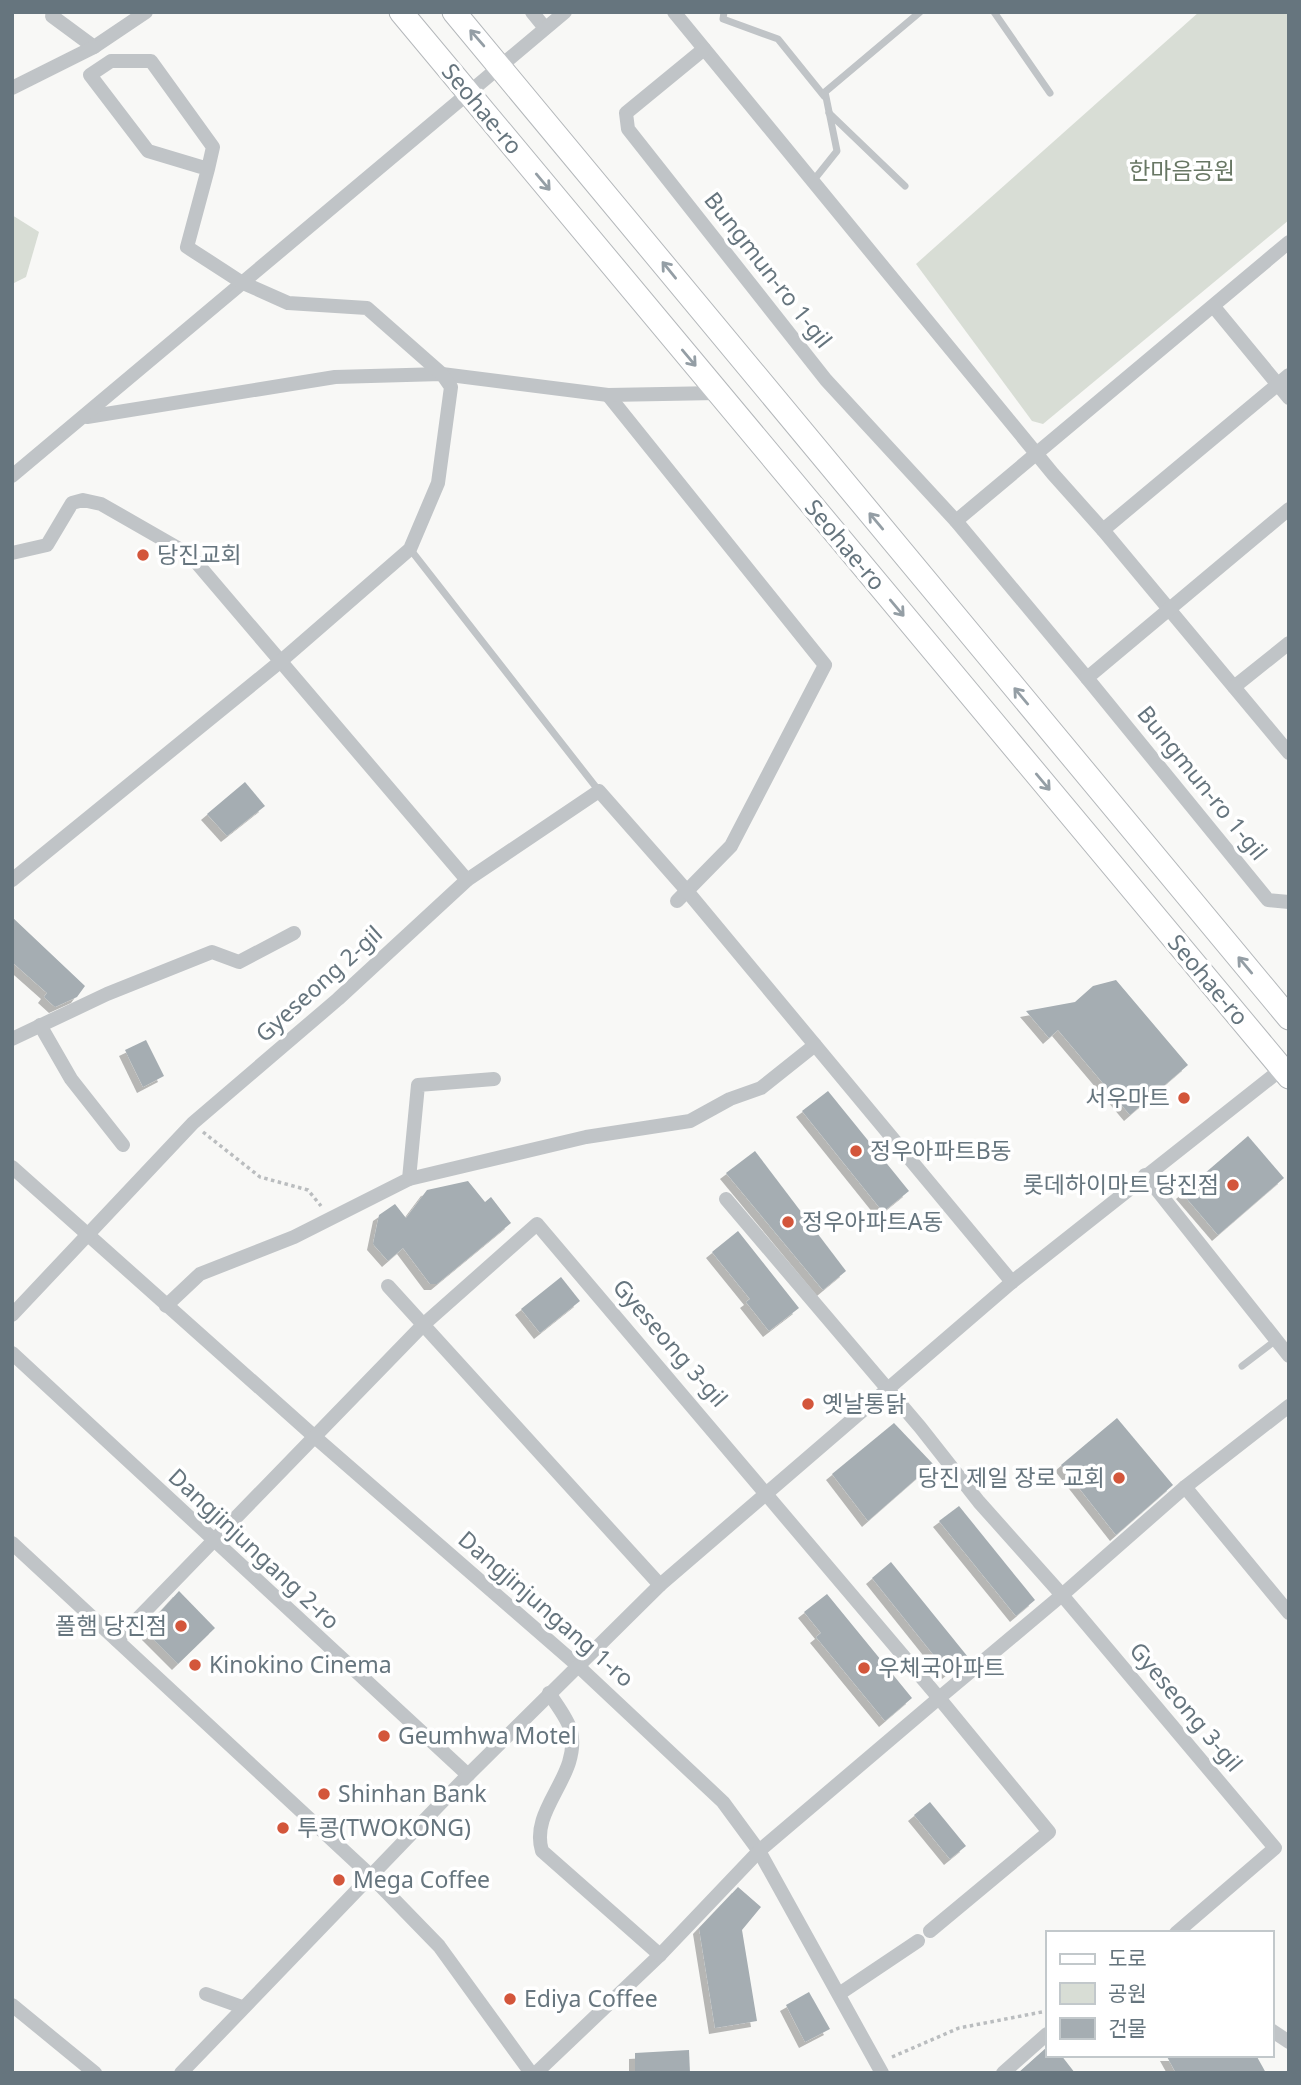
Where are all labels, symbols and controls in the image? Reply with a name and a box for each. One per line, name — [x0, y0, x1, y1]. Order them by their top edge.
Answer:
one-way arrow — [469, 29, 485, 47]
street label: Seohae-ro — [435, 56, 530, 161]
park label: 한마음공원 — [1129, 154, 1235, 186]
one-way arrow — [536, 173, 551, 191]
street label: Bungmun-ro 1-gil — [698, 185, 840, 354]
one-way arrow — [661, 262, 676, 280]
one-way arrow — [681, 348, 696, 366]
street label: Seohae-ro — [798, 492, 893, 597]
one-way arrow — [868, 512, 884, 530]
place label: 당진교회 — [157, 538, 242, 570]
marker: 당진교회 — [135, 547, 151, 563]
one-way arrow — [889, 598, 905, 616]
one-way arrow — [1014, 687, 1030, 705]
street label: Bungmun-ro 1-gil — [1130, 698, 1275, 866]
one-way arrow — [1035, 773, 1051, 791]
street label: Gyeseong 2-gil — [248, 918, 389, 1049]
street label: Seohae-ro — [1161, 927, 1256, 1032]
one-way arrow — [1237, 957, 1253, 975]
place label: 서우마트 — [1085, 1081, 1170, 1113]
marker: 서우마트 — [1176, 1090, 1192, 1106]
place label: 정우아파트B동 — [870, 1134, 1012, 1166]
marker: 정우아파트B동 — [848, 1143, 864, 1159]
place label: 롯데하이마트 당진점 — [1023, 1168, 1219, 1200]
marker: 롯데하이마트 당진점 — [1225, 1177, 1241, 1193]
place label: 정우아파트A동 — [802, 1205, 944, 1237]
marker: 정우아파트A동 — [780, 1214, 796, 1230]
street label: Gyeseong 3-gil — [606, 1271, 735, 1413]
place label: 옛날통닭 — [822, 1387, 907, 1419]
marker: 옛날통닭 — [800, 1396, 816, 1412]
street label: Dangjinjungang 2-ro — [162, 1460, 347, 1636]
place label: 당진 제일 장로 교회 — [918, 1461, 1105, 1493]
marker: 당진 제일 장로 교회 — [1111, 1470, 1127, 1486]
street label: Dangjinjungang 1-ro — [452, 1523, 641, 1694]
place label: 폴햄 당진점 — [55, 1609, 167, 1641]
marker: 폴햄 당진점 — [173, 1618, 189, 1634]
street label: Gyeseong 3-gil — [1123, 1635, 1251, 1778]
place label: Kinokino Cinema — [209, 1648, 392, 1680]
place label: 우체국아파트 — [878, 1651, 1005, 1683]
marker: Kinokino Cinema — [187, 1657, 203, 1673]
marker: 우체국아파트 — [856, 1660, 872, 1676]
place label: Geumhwa Motel — [398, 1719, 577, 1751]
marker: Geumhwa Motel — [376, 1728, 392, 1744]
place label: Shinhan Bank — [338, 1777, 487, 1809]
marker: Shinhan Bank — [316, 1786, 332, 1802]
place label: 투콩(TWOKONG) — [297, 1811, 471, 1843]
marker: 투콩(TWOKONG) — [275, 1820, 291, 1836]
place label: Mega Coffee — [353, 1863, 490, 1895]
marker: Mega Coffee — [331, 1872, 347, 1888]
legend — [1046, 1931, 1273, 2057]
text: 도로 — [1108, 1944, 1147, 1972]
text: 공원 — [1108, 1979, 1147, 2007]
place label: Ediya Coffee — [524, 1982, 658, 2014]
marker: Ediya Coffee — [502, 1991, 518, 2007]
text: 건물 — [1108, 2014, 1147, 2042]

